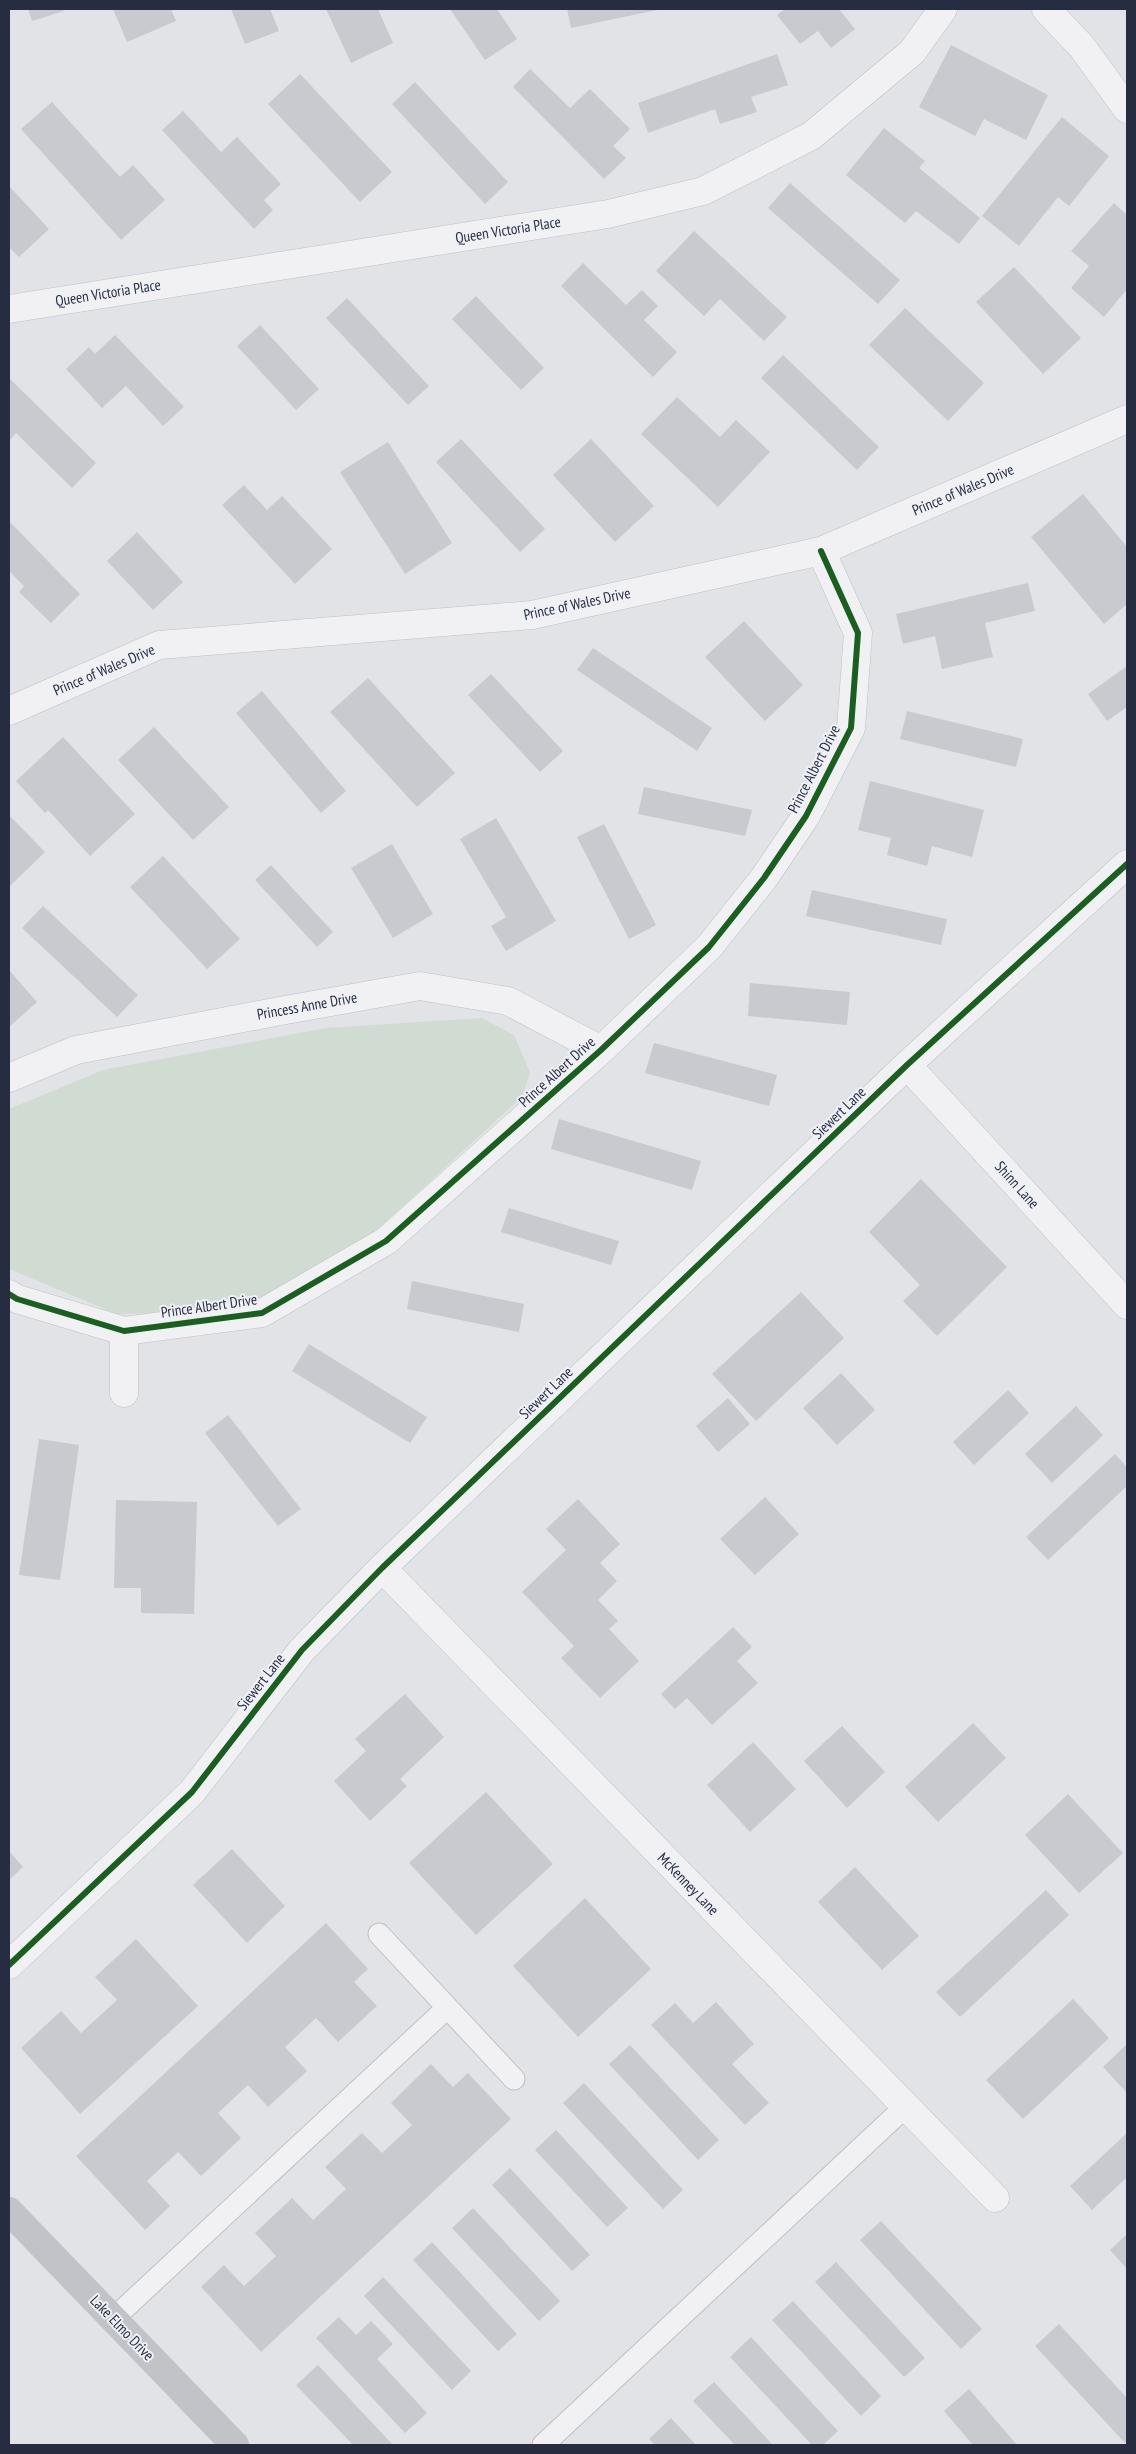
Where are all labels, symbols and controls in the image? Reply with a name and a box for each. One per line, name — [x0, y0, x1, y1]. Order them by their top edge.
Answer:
street label: Queen Victoria Place — [454, 212, 562, 247]
street label: Queen Victoria Place — [54, 275, 162, 310]
street label: Prince of Wales Drive — [909, 460, 1017, 520]
street label: Prince of Wales Drive — [522, 583, 632, 624]
street label: Prince of Wales Drive — [50, 640, 158, 700]
street label: Prince Albert Drive — [783, 721, 844, 816]
street label: Princess Anne Drive — [255, 987, 358, 1024]
street label: Prince Albert Drive — [514, 1032, 599, 1111]
street label: Siewert Lane — [808, 1082, 869, 1143]
street label: Shinn Lane — [991, 1157, 1044, 1212]
street label: Prince Albert Drive — [160, 1289, 258, 1322]
street label: Siewert Lane — [515, 1362, 576, 1423]
street label: Siewert Lane — [232, 1649, 289, 1714]
street label: McKenney Lane — [654, 1848, 723, 1919]
street label: Lake Elmo Drive — [86, 2291, 158, 2364]

